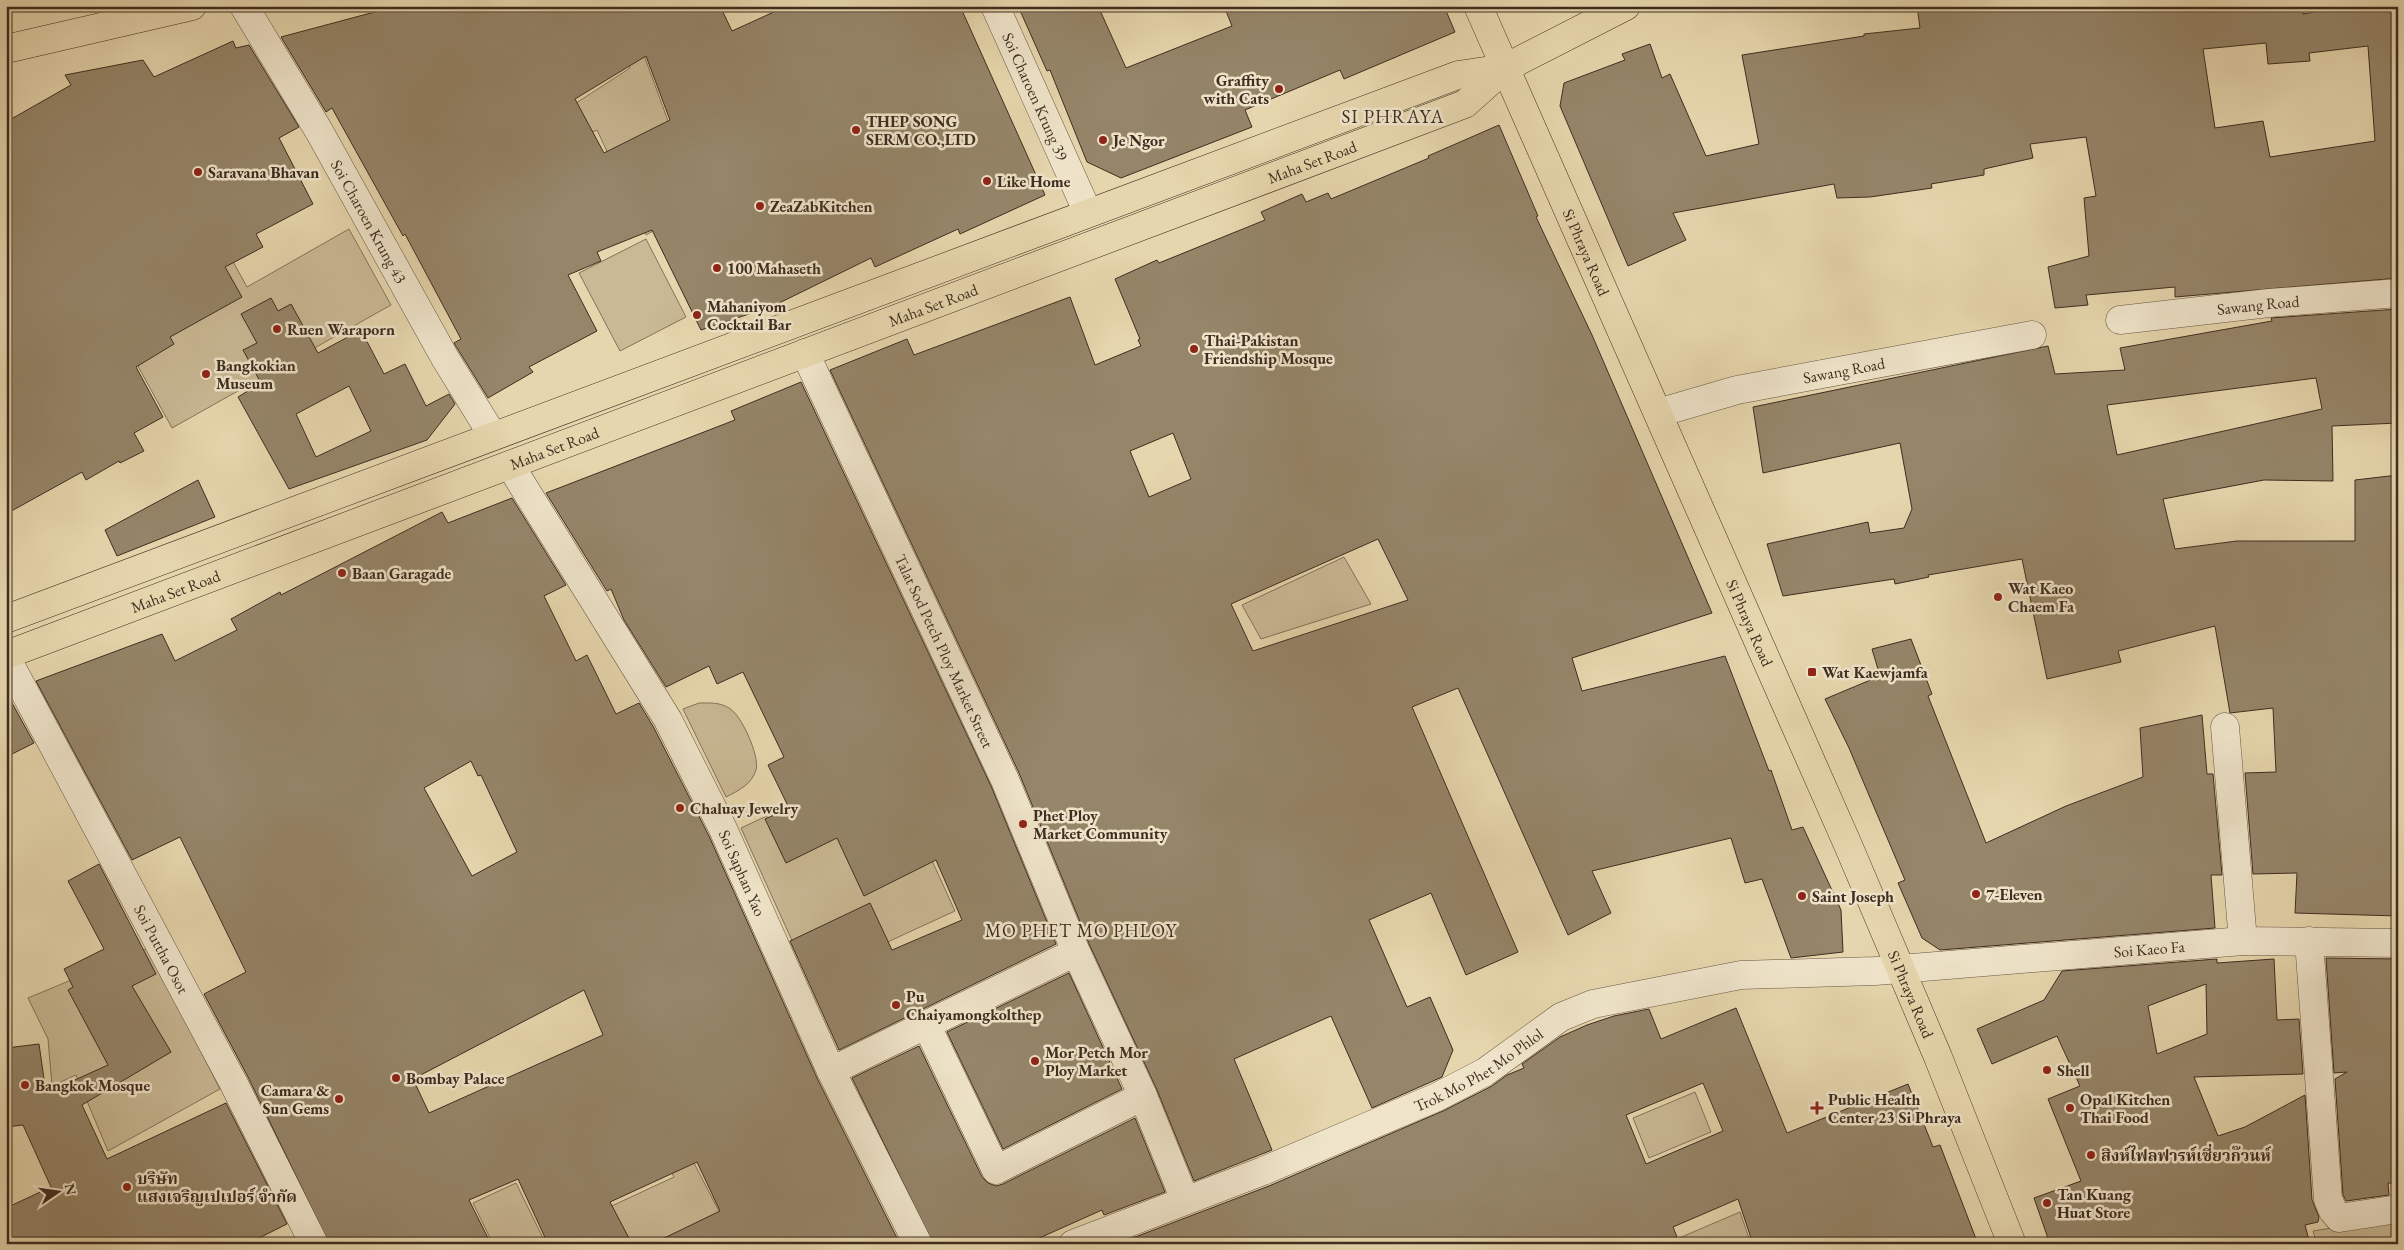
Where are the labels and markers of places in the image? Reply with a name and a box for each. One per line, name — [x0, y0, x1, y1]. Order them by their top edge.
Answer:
place label: Graffity with Cats — [1204, 70, 1269, 109]
marker: Graffity with Cats — [1273, 83, 1285, 95]
place label: THEP SONG SERM CO.,LTD — [866, 111, 976, 150]
marker: THEP SONG SERM CO.,LTD — [850, 124, 862, 136]
place label: Je Ngor — [1111, 130, 1165, 151]
marker: Je Ngor — [1097, 134, 1109, 146]
place label: Saravana Bhavan — [208, 162, 319, 183]
marker: Saravana Bhavan — [192, 166, 204, 178]
place label: Like Home — [997, 171, 1071, 192]
marker: Like Home — [981, 175, 993, 187]
place label: ZeaZabKitchen — [770, 196, 872, 217]
marker: ZeaZabKitchen — [754, 200, 766, 212]
place label: 100 Mahaseth — [727, 258, 821, 279]
marker: 100 Mahaseth — [711, 262, 723, 274]
place label: Mahaniyom Cocktail Bar — [707, 296, 792, 335]
marker: Mahaniyom Cocktail Bar — [691, 309, 703, 321]
place label: Ruen Waraporn — [287, 319, 395, 340]
marker: Ruen Waraporn — [271, 323, 283, 335]
place label: Thai-Pakistan Friendship Mosque — [1204, 330, 1333, 369]
marker: Thai-Pakistan Friendship Mosque — [1188, 343, 1200, 355]
place label: Bangkokian Museum — [216, 355, 296, 394]
marker: Bangkokian Museum — [200, 368, 212, 380]
place label: Baan Garagade — [352, 563, 452, 584]
marker: Baan Garagade — [336, 567, 348, 579]
place label: Wat Kaeo Chaem Fa — [2008, 578, 2075, 617]
marker: Wat Kaeo Chaem Fa — [1992, 591, 2004, 603]
place label: Wat Kaewjamfa — [1822, 662, 1929, 683]
marker: Wat Kaewjamfa — [1806, 666, 1818, 678]
place label: Chaluay Jewelry — [690, 798, 798, 819]
marker: Chaluay Jewelry — [674, 802, 686, 814]
place label: Phet Ploy Market Community — [1033, 805, 1168, 844]
marker: Phet Ploy Market Community — [1017, 818, 1029, 830]
place label: 7-Eleven — [1986, 884, 2043, 905]
place label: Saint Joseph — [1812, 886, 1894, 907]
marker: 7-Eleven — [1970, 888, 1982, 900]
marker: Saint Joseph — [1796, 890, 1808, 902]
place label: Pu Chaiyamongkolthep — [906, 986, 1041, 1025]
marker: Pu Chaiyamongkolthep — [890, 999, 902, 1011]
place label: Mor Petch Mor Ploy Market — [1045, 1042, 1148, 1081]
marker: Mor Petch Mor Ploy Market — [1029, 1055, 1041, 1067]
place label: Shell — [2057, 1060, 2090, 1081]
marker: Shell — [2041, 1064, 2053, 1076]
place label: Bombay Palace — [406, 1068, 505, 1089]
marker: Bombay Palace — [390, 1072, 402, 1084]
place label: Bangkok Mosque — [35, 1075, 150, 1096]
marker: Bangkok Mosque — [19, 1079, 31, 1091]
place label: Camara & Sun Gems — [261, 1080, 329, 1119]
place label: Public Health Center 23 Si Phraya — [1828, 1089, 1962, 1128]
place label: Opal Kitchen Thai Food — [2080, 1089, 2170, 1128]
marker: Camara & Sun Gems — [333, 1093, 345, 1105]
marker: Public Health Center 23 Si Phraya — [1810, 1101, 1824, 1115]
marker: Opal Kitchen Thai Food — [2064, 1102, 2076, 1114]
place label: สิงห์ไฟลฟารห์เซี่ยวก๊วนห์ — [2101, 1144, 2272, 1166]
marker: สิงห์ไฟลฟารห์เซี่ยวก๊วนห์ — [2085, 1149, 2097, 1161]
place label: บริษัท แสงเจริญเปเปอร์ จำกัด — [137, 1168, 297, 1207]
marker: บริษัท แสงเจริญเปเปอร์ จำกัด — [121, 1181, 133, 1193]
place label: Tan Kuang Huat Store — [2057, 1184, 2132, 1223]
marker: Tan Kuang Huat Store — [2041, 1197, 2053, 1209]

